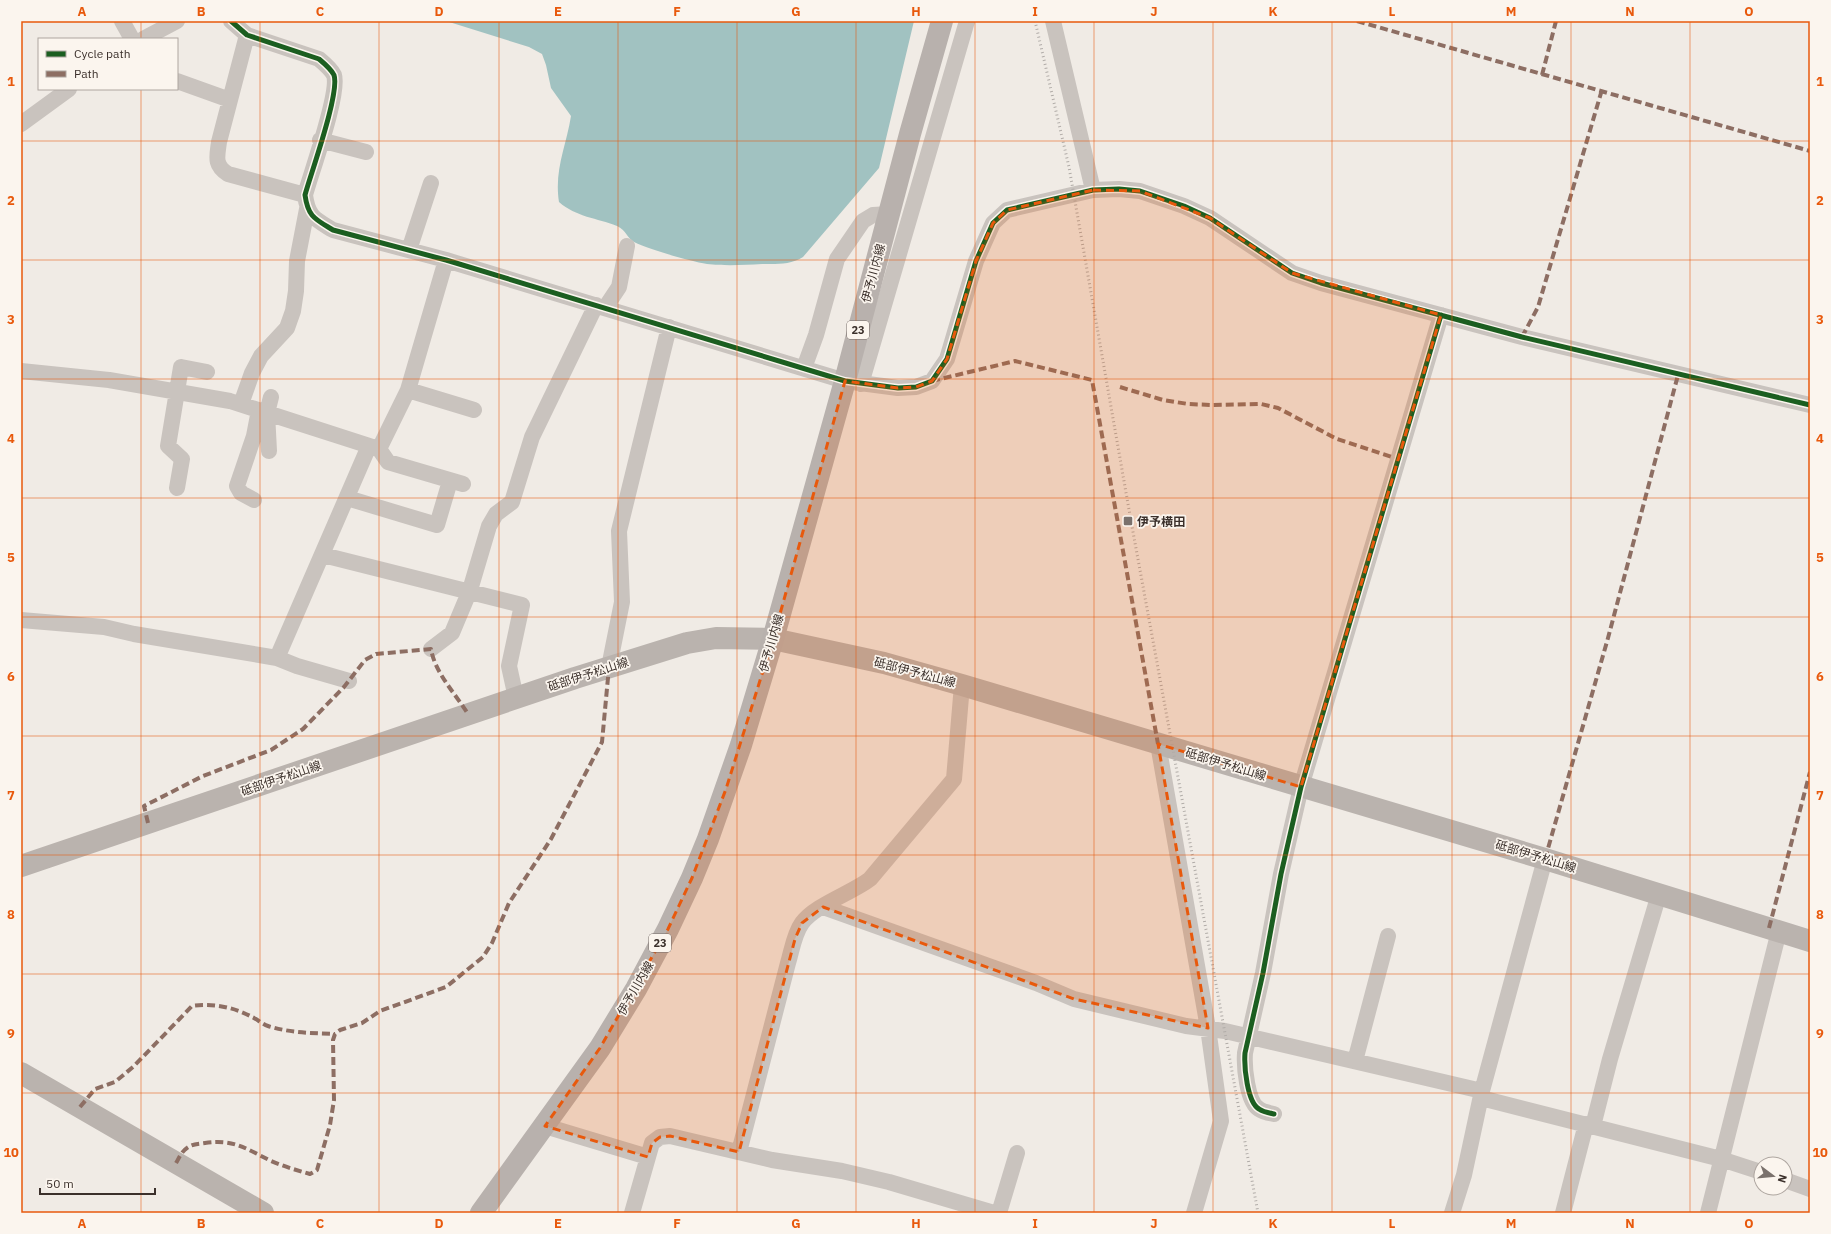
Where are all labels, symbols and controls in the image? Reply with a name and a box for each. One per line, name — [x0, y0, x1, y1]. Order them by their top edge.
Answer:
text: A — [78, 3, 87, 20]
text: B — [197, 3, 206, 20]
text: C — [316, 3, 325, 20]
text: D — [434, 3, 444, 20]
text: E — [554, 3, 562, 20]
text: F — [673, 3, 681, 20]
text: G — [791, 3, 801, 20]
text: H — [911, 3, 921, 20]
text: I — [1032, 3, 1038, 20]
text: J — [1150, 3, 1158, 20]
text: K — [1268, 3, 1278, 20]
text: L — [1389, 3, 1396, 20]
text: M — [1506, 3, 1516, 20]
text: N — [1625, 3, 1635, 20]
text: O — [1744, 3, 1754, 20]
legend — [38, 38, 178, 90]
text: Cycle path — [74, 46, 131, 61]
text: Path — [74, 66, 99, 81]
text: 1 — [7, 73, 15, 90]
text: 1 — [1816, 73, 1824, 90]
text: 2 — [7, 192, 15, 209]
text: 2 — [1816, 192, 1824, 209]
street label: 伊予川内線 — [858, 242, 888, 304]
text: 3 — [7, 311, 15, 328]
text: 3 — [1816, 311, 1824, 328]
road number: 23 — [847, 321, 869, 339]
text: 4 — [7, 430, 15, 447]
text: 4 — [1816, 430, 1824, 447]
place label: 伊予横田 — [1137, 514, 1185, 529]
marker: 伊予横田 — [1122, 515, 1134, 527]
text: 5 — [7, 549, 15, 566]
text: 5 — [1816, 549, 1824, 566]
street label: 伊予川内線 — [756, 612, 786, 674]
street label: 砥部伊予松山線 — [546, 654, 630, 694]
street label: 砥部伊予松山線 — [872, 654, 958, 690]
text: 6 — [7, 668, 15, 685]
text: 6 — [1816, 668, 1824, 685]
street label: 砥部伊予松山線 — [1184, 745, 1268, 783]
street label: 砥部伊予松山線 — [239, 757, 323, 799]
text: 7 — [7, 787, 15, 804]
text: 7 — [1816, 787, 1824, 804]
street label: 砥部伊予松山線 — [1494, 837, 1578, 875]
text: 8 — [7, 906, 15, 923]
text: 8 — [1816, 906, 1824, 923]
road number: 23 — [649, 934, 671, 952]
street label: 伊予川内線 — [614, 958, 656, 1018]
text: 9 — [7, 1025, 15, 1042]
text: 9 — [1816, 1025, 1824, 1042]
text: 10 — [3, 1144, 19, 1161]
text: 10 — [1812, 1144, 1828, 1161]
north arrow — [1753, 1156, 1793, 1196]
scale bar — [40, 1170, 155, 1196]
text: N — [1775, 1173, 1790, 1185]
text: 50 m — [46, 1176, 74, 1191]
text: A — [78, 1215, 87, 1232]
text: B — [197, 1215, 206, 1232]
text: C — [316, 1215, 325, 1232]
text: D — [434, 1215, 444, 1232]
text: E — [554, 1215, 562, 1232]
text: F — [673, 1215, 681, 1232]
text: G — [791, 1215, 801, 1232]
text: H — [911, 1215, 921, 1232]
text: I — [1032, 1215, 1038, 1232]
text: J — [1150, 1215, 1158, 1232]
text: K — [1268, 1215, 1278, 1232]
text: L — [1389, 1215, 1396, 1232]
text: M — [1506, 1215, 1516, 1232]
text: N — [1625, 1215, 1635, 1232]
text: O — [1744, 1215, 1754, 1232]

